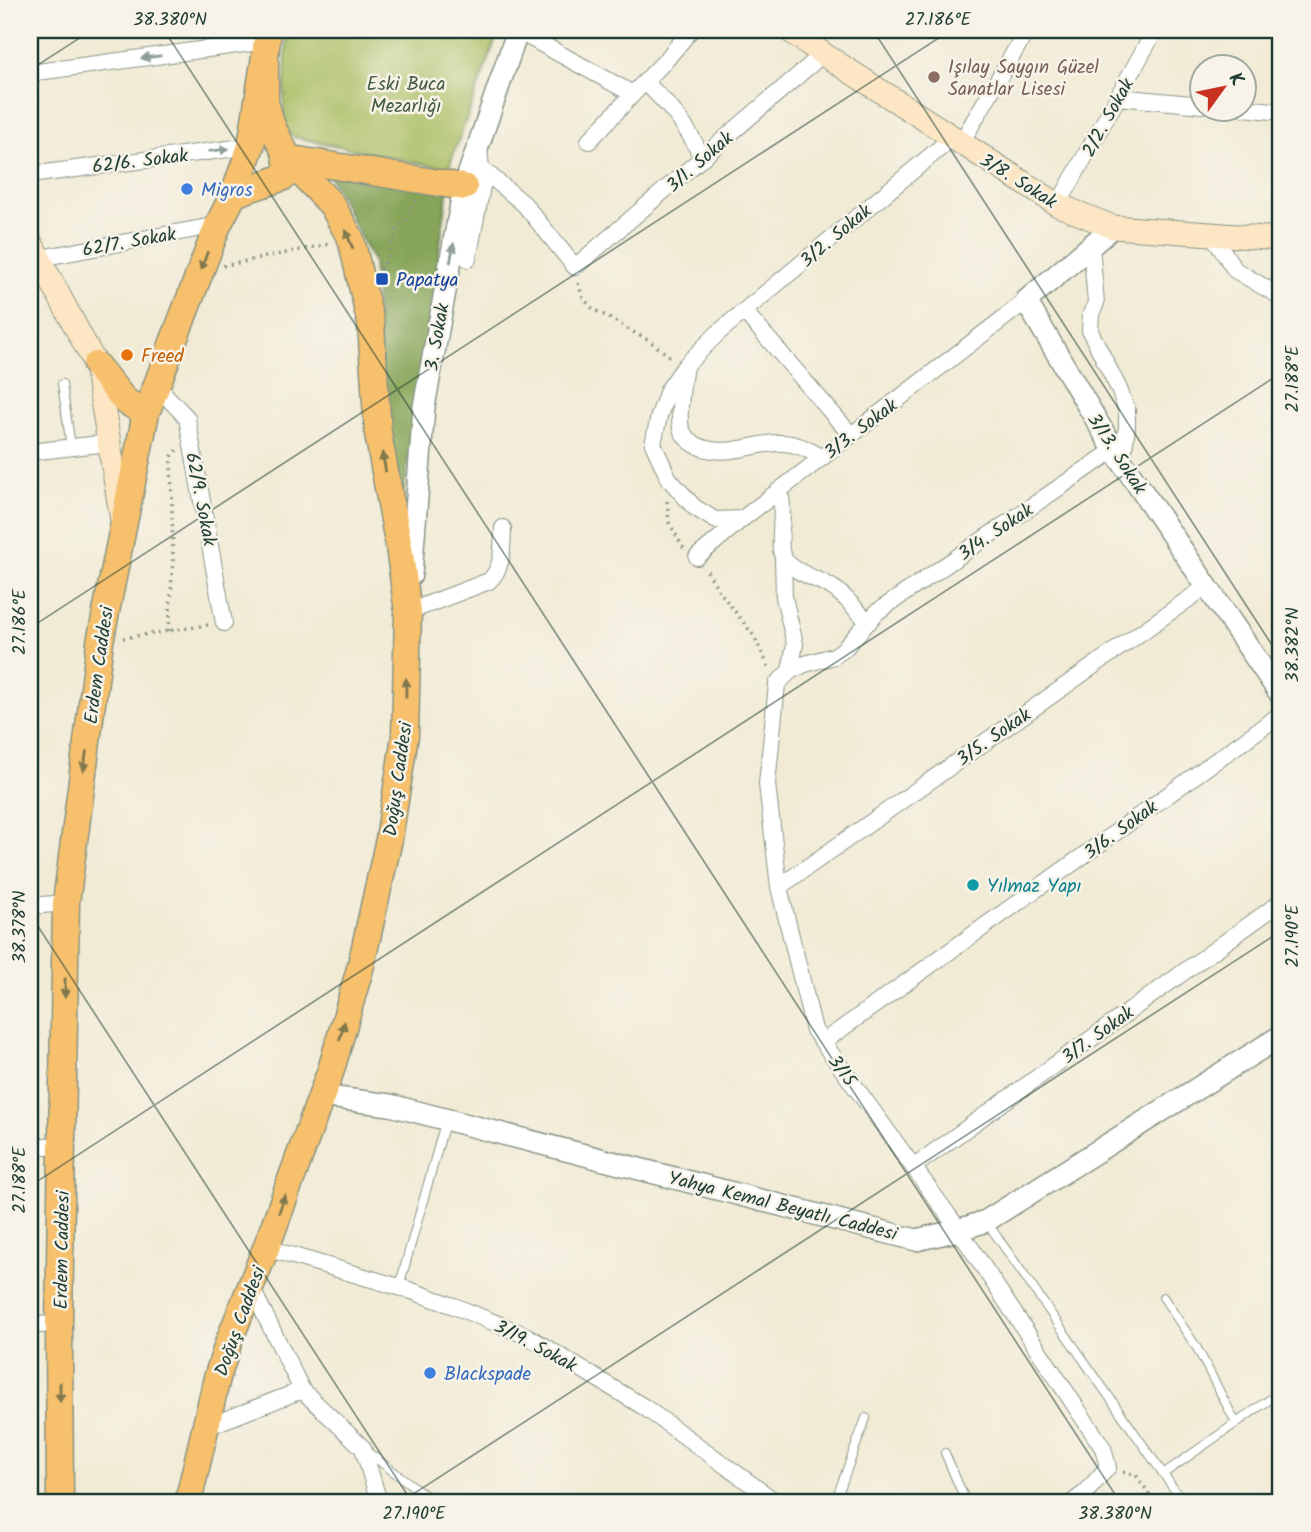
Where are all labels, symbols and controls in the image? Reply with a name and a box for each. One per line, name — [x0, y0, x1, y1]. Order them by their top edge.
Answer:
text: 38.380°N — [133, 6, 207, 35]
text: 27.186°E — [905, 6, 972, 35]
one-way arrow — [140, 51, 162, 62]
north arrow — [1188, 52, 1258, 122]
place label: Işılay Saygın Güzel Sanatlar Lisesi — [948, 53, 1099, 105]
text: K — [1220, 67, 1251, 93]
marker: Işılay Saygın Güzel Sanatlar Lisesi — [926, 69, 942, 85]
park label: Eski Buca Mezarlığı — [367, 70, 445, 122]
street label: 2/2. Sokak — [1075, 73, 1143, 163]
street label: 3/1. Sokak — [660, 125, 741, 200]
street label: 62/6. Sokak — [91, 141, 190, 183]
one-way arrow — [208, 145, 230, 156]
street label: 3/8. Sokak — [973, 146, 1063, 217]
place label: Migros — [201, 176, 253, 206]
marker: Migros — [179, 181, 195, 197]
street label: 3/2. Sokak — [794, 197, 879, 276]
street label: 62/7. Sokak — [80, 220, 179, 266]
one-way arrow — [344, 228, 355, 249]
one-way arrow — [446, 242, 457, 264]
one-way arrow — [198, 250, 209, 271]
place label: Papatya — [396, 266, 458, 296]
marker: Papatya — [374, 271, 390, 287]
street label: 3. Sokak — [417, 301, 459, 374]
place label: Freed — [141, 342, 184, 372]
text: 27.188°E — [1279, 345, 1308, 412]
marker: Freed — [119, 347, 135, 363]
street label: 3/3. Sokak — [818, 392, 905, 467]
street label: 3/13. Sokak — [1079, 407, 1154, 501]
street label: 62/9. Sokak — [176, 450, 224, 549]
one-way arrow — [378, 451, 389, 473]
street label: 3/4. Sokak — [952, 496, 1040, 569]
text: 27.186°E — [6, 588, 35, 655]
street label: Erdem Caddesi — [77, 603, 123, 726]
text: 38.382°N — [1279, 607, 1308, 683]
one-way arrow — [400, 677, 412, 699]
street label: 3/5. Sokak — [951, 701, 1038, 774]
street label: Doğuş Caddesi — [376, 719, 422, 838]
one-way arrow — [79, 751, 90, 773]
street label: 3/6. Sokak — [1078, 793, 1165, 868]
place label: Yılmaz Yapı — [987, 872, 1081, 902]
marker: Yılmaz Yapı — [965, 877, 981, 893]
text: 38.378°N — [6, 890, 35, 964]
text: 27.190°E — [1279, 904, 1308, 968]
one-way arrow — [59, 977, 70, 999]
street label: 3/7. Sokak — [1055, 999, 1141, 1072]
one-way arrow — [338, 1020, 348, 1041]
street label: 3/15 — [819, 1049, 864, 1095]
text: 27.188°E — [6, 1146, 35, 1213]
street label: Yahya Kemal Beyatlı Caddesi — [665, 1164, 902, 1250]
street label: Erdem Caddesi — [47, 1189, 79, 1310]
one-way arrow — [277, 1194, 288, 1215]
street label: Doğuş Caddesi — [207, 1261, 275, 1381]
street label: 3/19. Sokak — [488, 1312, 582, 1381]
place label: Blackspade — [444, 1360, 532, 1390]
marker: Blackspade — [422, 1365, 438, 1381]
one-way arrow — [54, 1381, 66, 1403]
text: 27.190°E — [382, 1500, 446, 1529]
text: 38.380°N — [1078, 1500, 1152, 1529]

